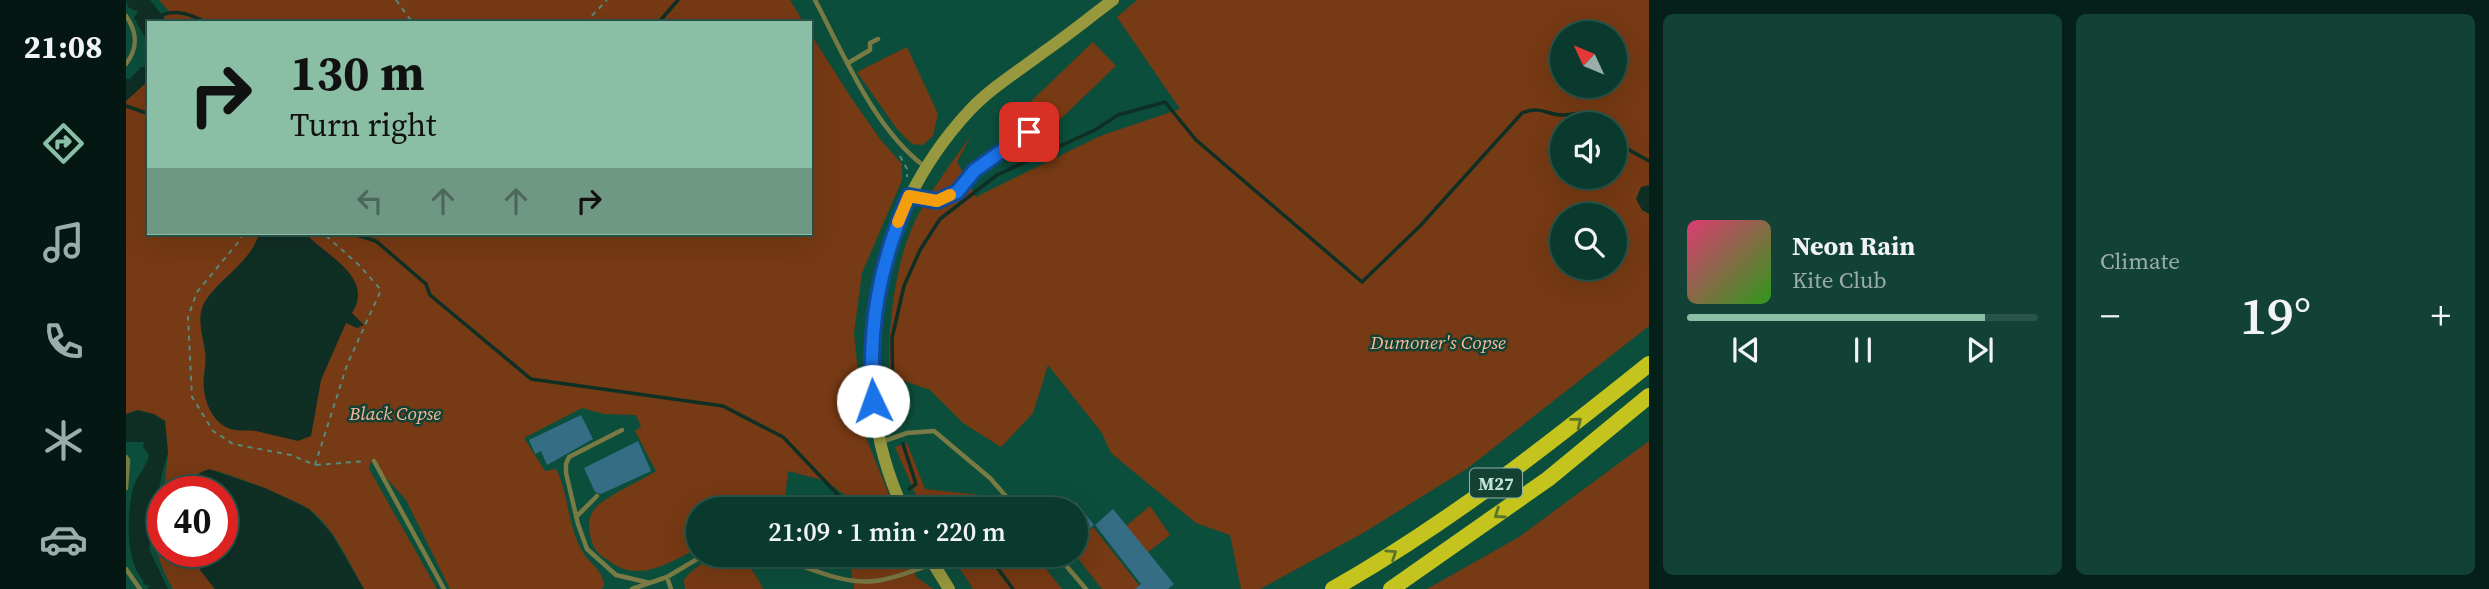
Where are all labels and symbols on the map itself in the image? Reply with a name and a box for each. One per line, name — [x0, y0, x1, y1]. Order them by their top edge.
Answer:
north arrow — [1550, 21, 1628, 98]
pin — [999, 102, 1059, 162]
park label: Dumoner's Copse — [1369, 329, 1506, 355]
position arrow — [836, 364, 910, 438]
park label: Black Copse — [348, 400, 441, 426]
one-way arrow — [1569, 417, 1581, 430]
road number: M27 — [1470, 468, 1522, 498]
speed limit sign: 40 — [147, 476, 238, 567]
one-way arrow — [1494, 506, 1507, 518]
one-way arrow — [1384, 550, 1397, 563]

